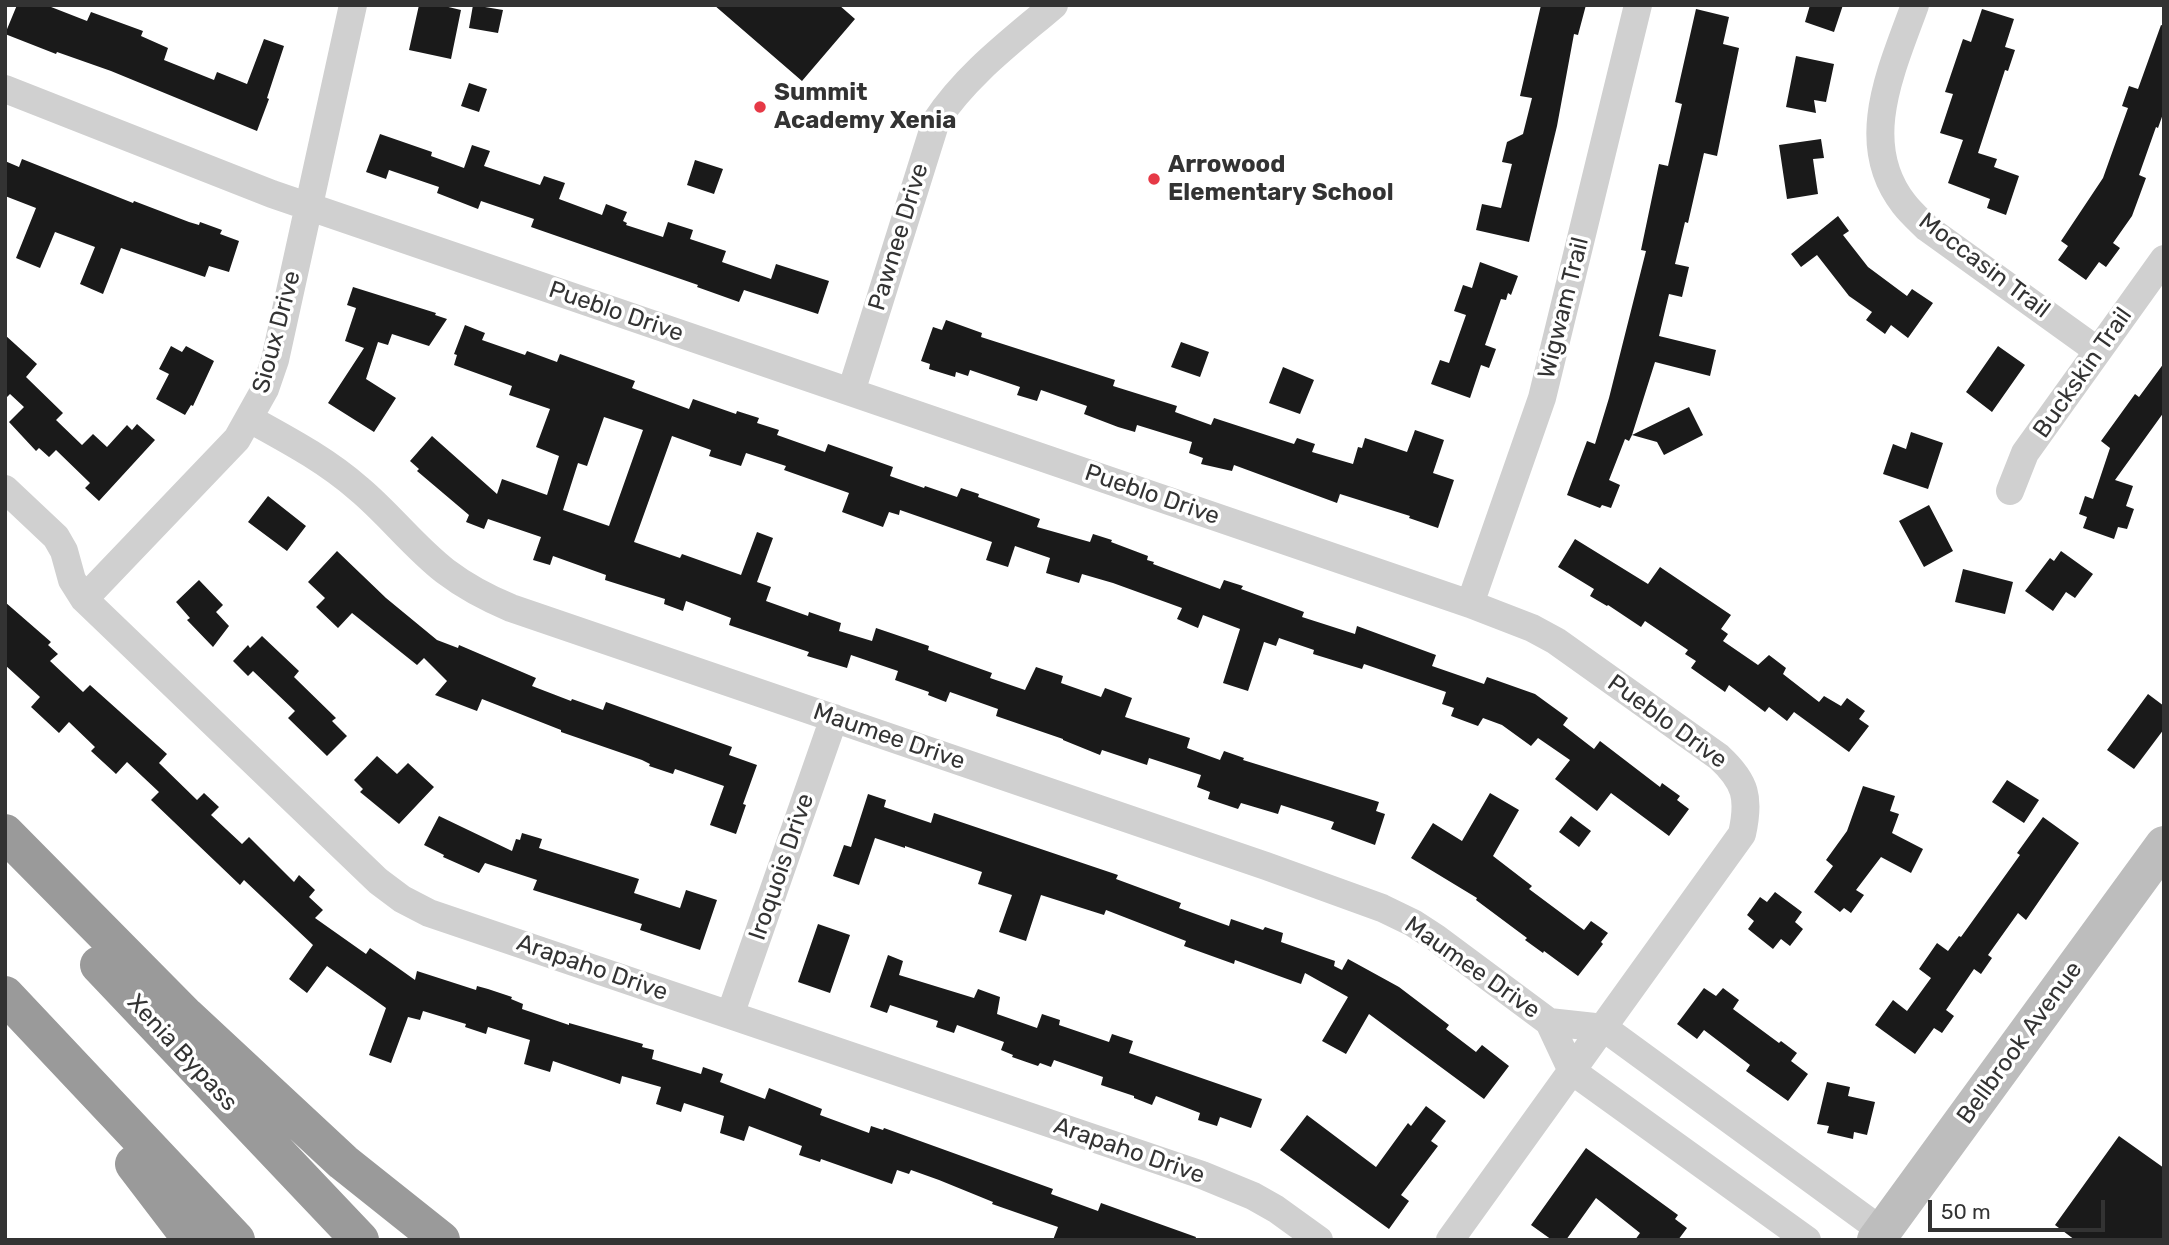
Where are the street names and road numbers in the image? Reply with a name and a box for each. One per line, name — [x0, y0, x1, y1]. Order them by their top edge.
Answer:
street label: Pawnee Drive — [863, 160, 935, 314]
street label: Moccasin Trail — [1913, 207, 2055, 325]
street label: Wigwam Trail — [1533, 234, 1595, 382]
street label: Sioux Drive — [247, 268, 307, 396]
street label: Pueblo Drive — [545, 275, 687, 349]
street label: Buckskin Trail — [2027, 302, 2139, 444]
street label: Pueblo Drive — [1081, 458, 1223, 532]
street label: Pueblo Drive — [1602, 669, 1732, 775]
street label: Maumee Drive — [809, 698, 969, 776]
street label: Iroquois Drive — [743, 790, 821, 944]
street label: Maumee Drive — [1399, 911, 1545, 1025]
street label: Arapaho Drive — [513, 929, 671, 1007]
street label: Bellbrook Avenue — [1951, 956, 2089, 1130]
street label: Xenia Bypass — [121, 989, 243, 1117]
street label: Arapaho Drive — [1050, 1112, 1208, 1190]

